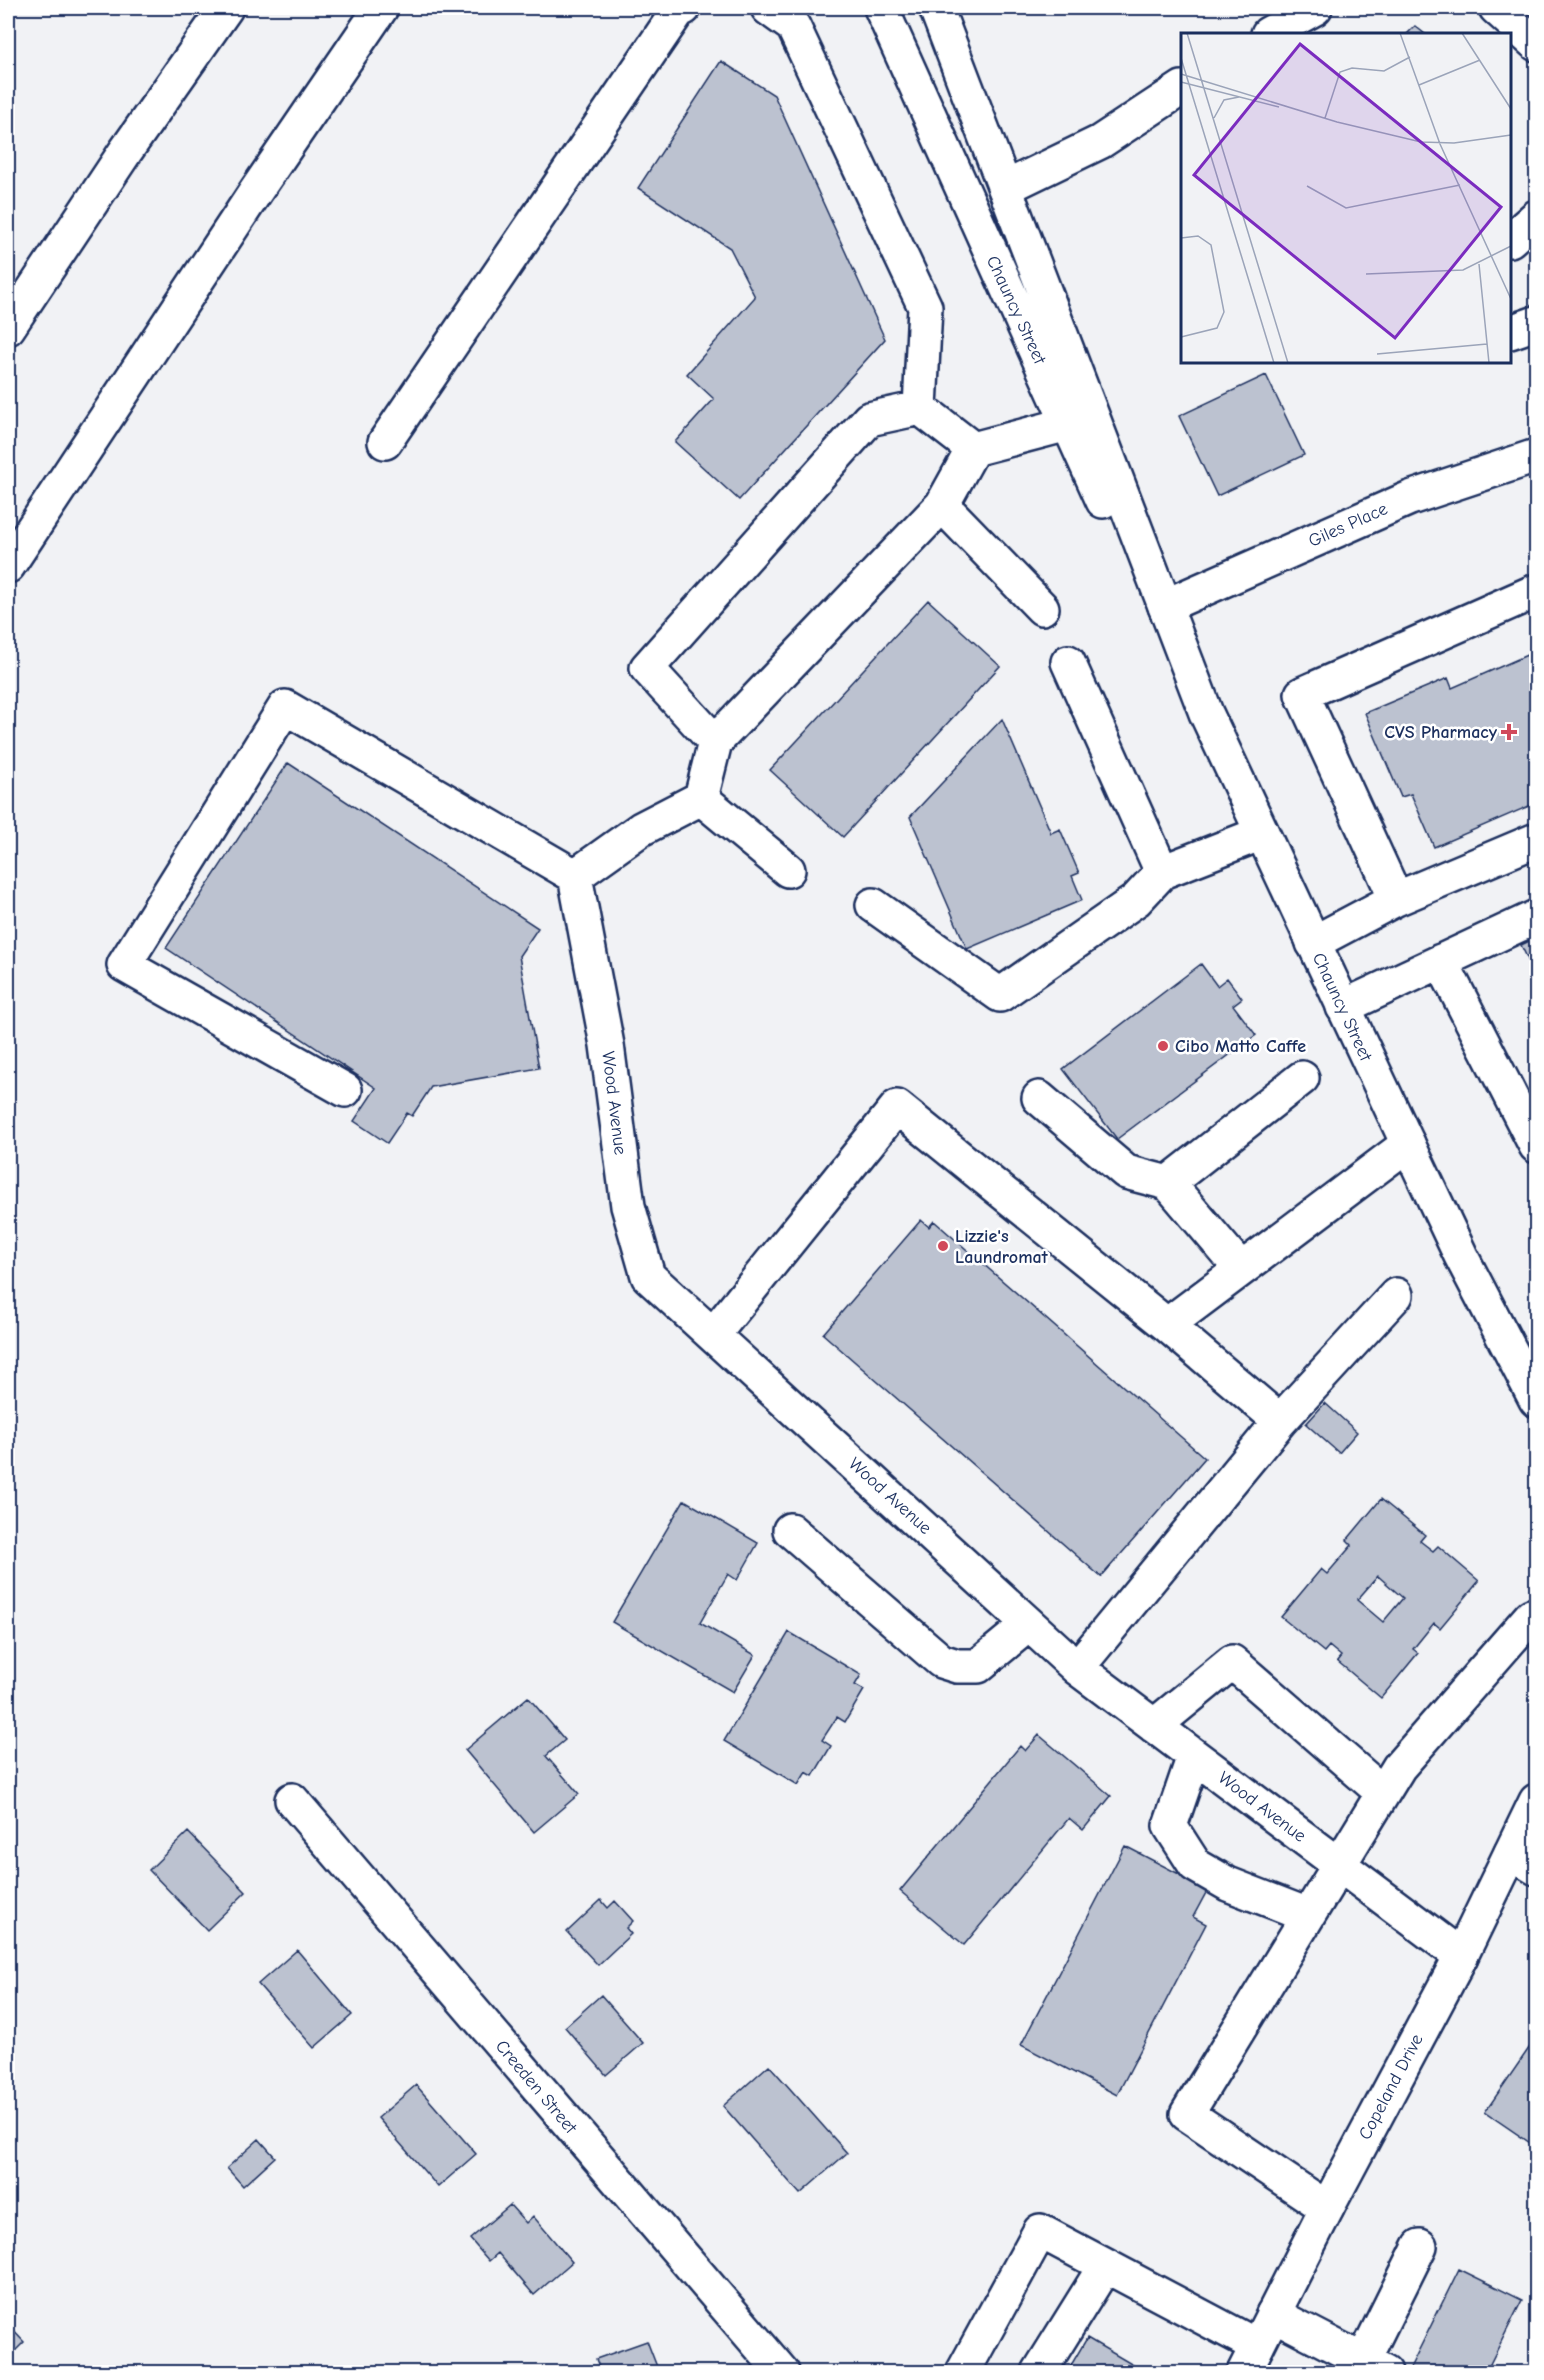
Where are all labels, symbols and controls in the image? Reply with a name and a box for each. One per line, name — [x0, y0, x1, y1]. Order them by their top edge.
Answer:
inset map — [1181, 33, 1511, 363]
street label: Chauncy Street — [982, 253, 1051, 368]
street label: Giles Place — [1305, 498, 1391, 552]
place label: CVS Pharmacy — [1384, 722, 1498, 743]
marker: CVS Pharmacy — [1502, 725, 1516, 739]
street label: Chauncy Street — [1308, 950, 1377, 1065]
place label: Cibo Matto Caffe — [1175, 1036, 1306, 1057]
marker: Cibo Matto Caffe — [1156, 1039, 1170, 1053]
street label: Wood Avenue — [597, 1050, 631, 1156]
place label: Lizzie's Laundromat — [955, 1226, 1049, 1268]
marker: Lizzie's Laundromat — [936, 1239, 950, 1253]
street label: Wood Avenue — [844, 1453, 936, 1539]
street label: Wood Avenue — [1214, 1767, 1310, 1847]
street label: Copeland Drive — [1354, 2031, 1428, 2143]
street label: Creeden Street — [491, 2036, 582, 2139]

